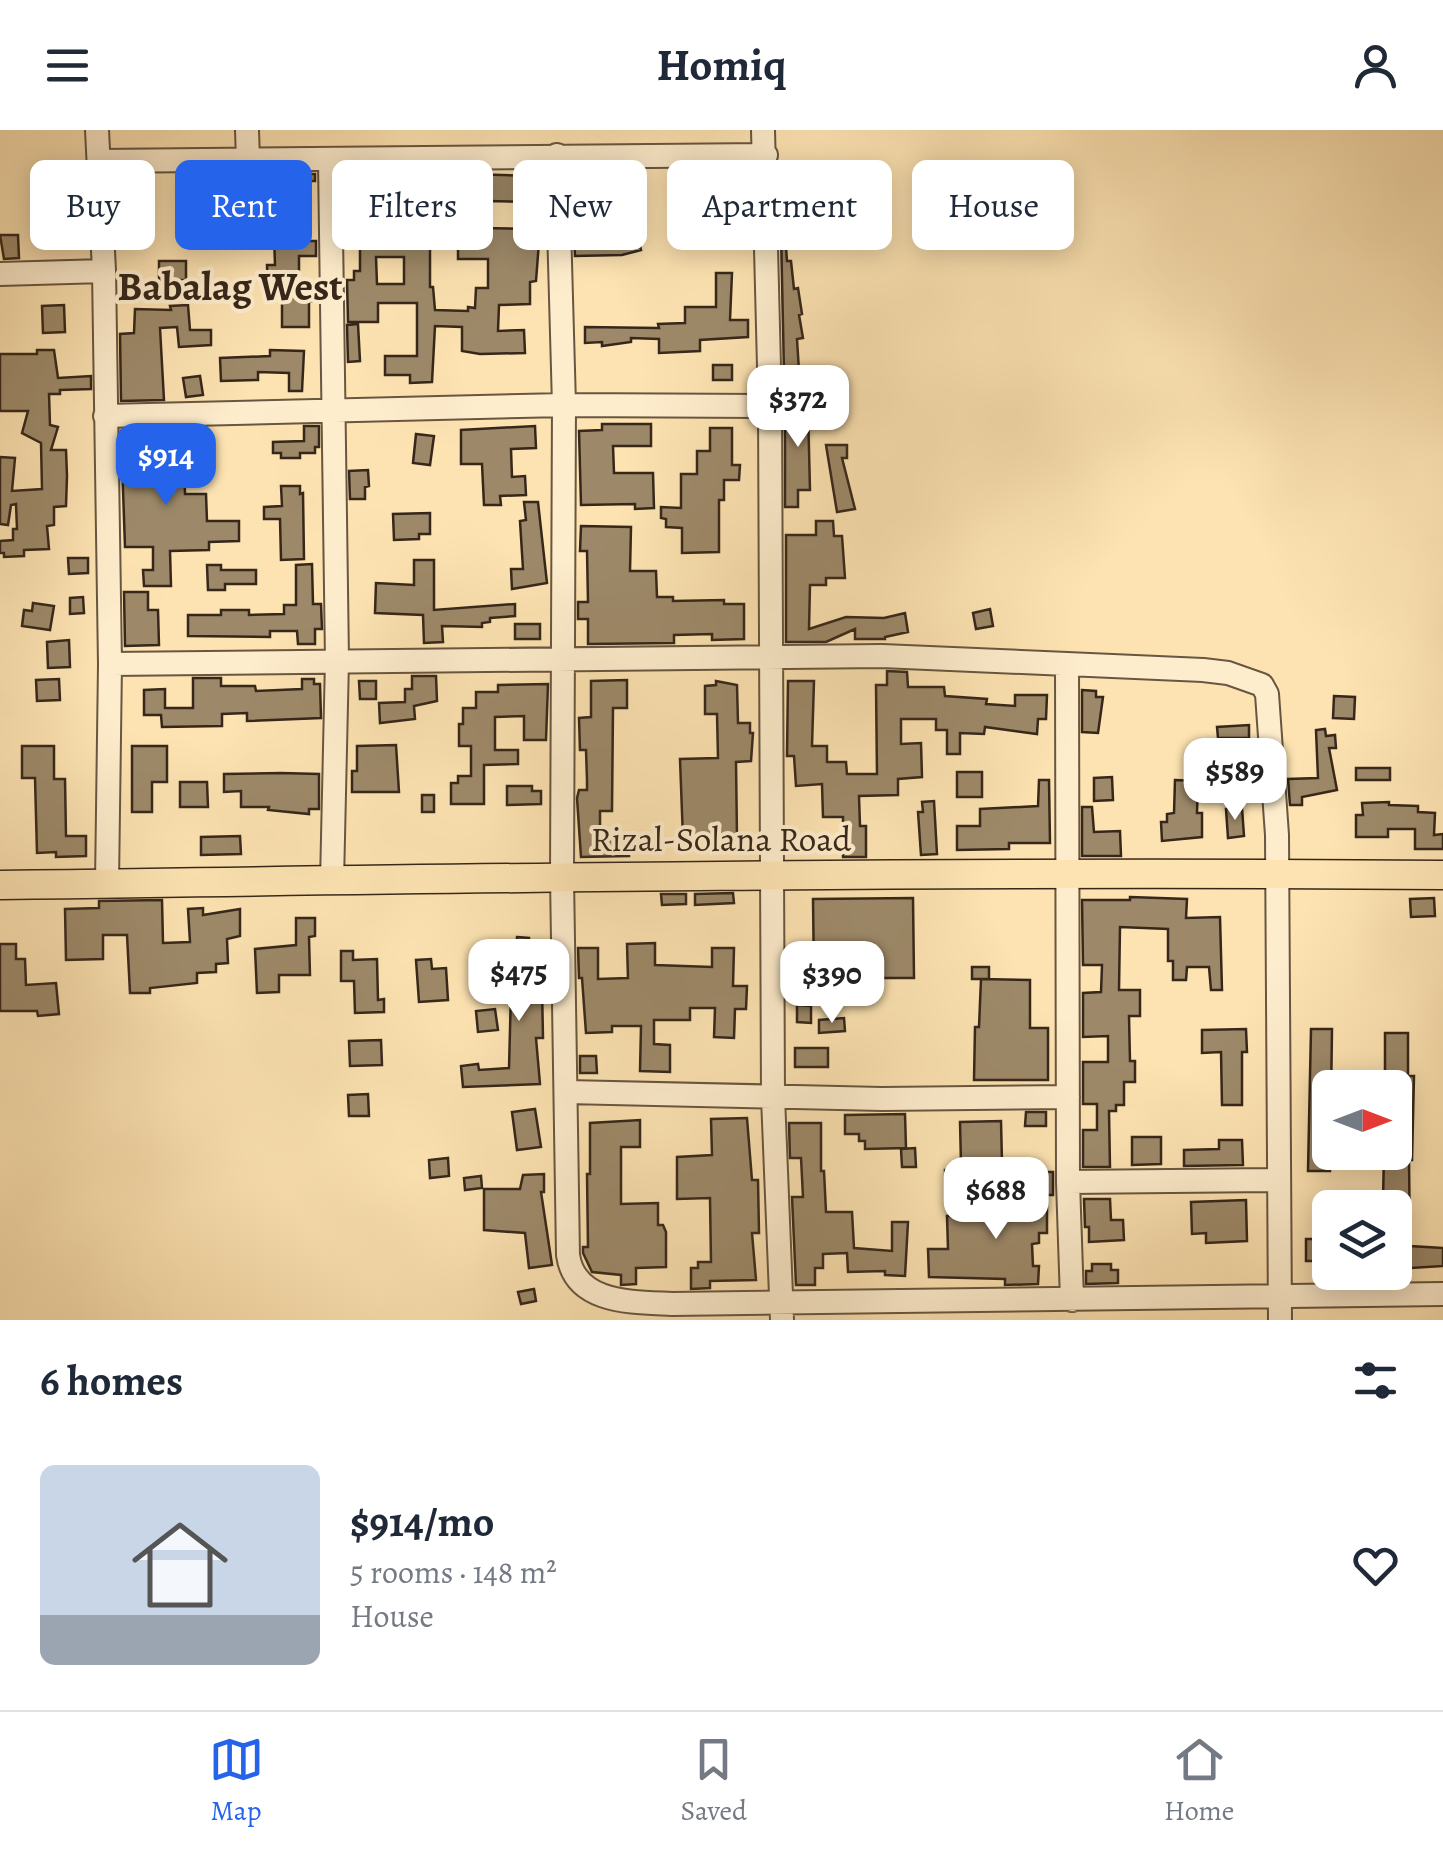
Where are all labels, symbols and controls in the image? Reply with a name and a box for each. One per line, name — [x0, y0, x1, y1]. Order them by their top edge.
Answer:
text: Homiq — [656, 34, 787, 96]
icon: menu — [40, 38, 95, 93]
icon: person — [1348, 38, 1403, 93]
chip: Buy — [30, 160, 155, 250]
chip: Rent — [175, 160, 312, 250]
chip: Filters — [332, 160, 493, 250]
chip: New — [513, 160, 647, 250]
chip: Apartment — [667, 160, 892, 250]
chip: House — [912, 160, 1074, 250]
district label: Babalag West — [117, 259, 343, 314]
pin: $372 — [739, 365, 857, 450]
text: $372 — [769, 375, 827, 419]
pin: $914 — [107, 423, 225, 508]
text: $914 — [138, 433, 194, 477]
pin: $589 — [1176, 738, 1294, 823]
text: $589 — [1206, 748, 1264, 792]
street label: Rizal-Solana Road — [591, 815, 851, 863]
pin: $475 — [460, 939, 578, 1024]
pin: $390 — [773, 941, 891, 1026]
text: $475 — [490, 949, 548, 993]
text: $390 — [802, 951, 862, 995]
north arrow — [1312, 1070, 1412, 1170]
map controls — [1312, 1070, 1412, 1290]
pin: $688 — [937, 1157, 1055, 1242]
text: $688 — [966, 1167, 1026, 1211]
button: layers — [1312, 1190, 1412, 1290]
text: 6 homes — [40, 1352, 183, 1409]
icon: filters — [1348, 1353, 1403, 1408]
text: $914/mo — [350, 1493, 494, 1550]
icon: home — [120, 1505, 240, 1625]
icon: heart — [1348, 1538, 1403, 1593]
text: 5 rooms · 148 m² — [350, 1550, 557, 1594]
text: House — [350, 1594, 434, 1638]
tab: Map — [209, 1732, 264, 1830]
tab: Saved — [681, 1732, 747, 1830]
tab: Home — [1164, 1732, 1234, 1830]

